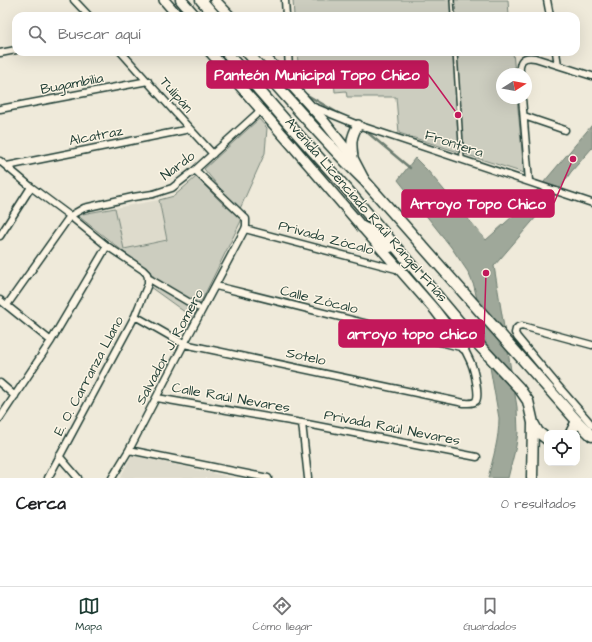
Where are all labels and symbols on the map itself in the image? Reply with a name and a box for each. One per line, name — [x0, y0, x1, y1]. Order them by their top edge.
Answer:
callout: Panteón Municipal Topo Chico — [207, 61, 428, 88]
text: Panteón Municipal Topo Chico — [214, 65, 420, 86]
street label: Bugambilia — [39, 68, 105, 100]
north arrow — [496, 68, 532, 104]
street label: Tulipán — [155, 73, 197, 117]
street label: Avenida Licenciado Raúl Rangel Frías — [280, 113, 452, 307]
street label: Alcatraz — [67, 121, 125, 151]
street label: Frontera — [422, 125, 486, 163]
street label: Nardo — [157, 146, 200, 186]
callout: Arroyo Topo Chico — [402, 190, 554, 217]
text: Arroyo Topo Chico — [410, 194, 547, 216]
street label: Privada Zócalo — [276, 216, 376, 260]
street label: Calle Zócalo — [278, 281, 360, 319]
street label: Salvador J. Romero — [131, 286, 209, 408]
street label: E. O. Carranza Llano — [49, 312, 129, 439]
callout: arroyo topo chico — [339, 320, 484, 347]
text: arroyo topo chico — [346, 324, 477, 346]
street label: Sotelo — [284, 343, 328, 371]
street label: Calle Raúl Nevares — [170, 378, 292, 418]
street label: Privada Raúl Nevares — [322, 405, 462, 451]

